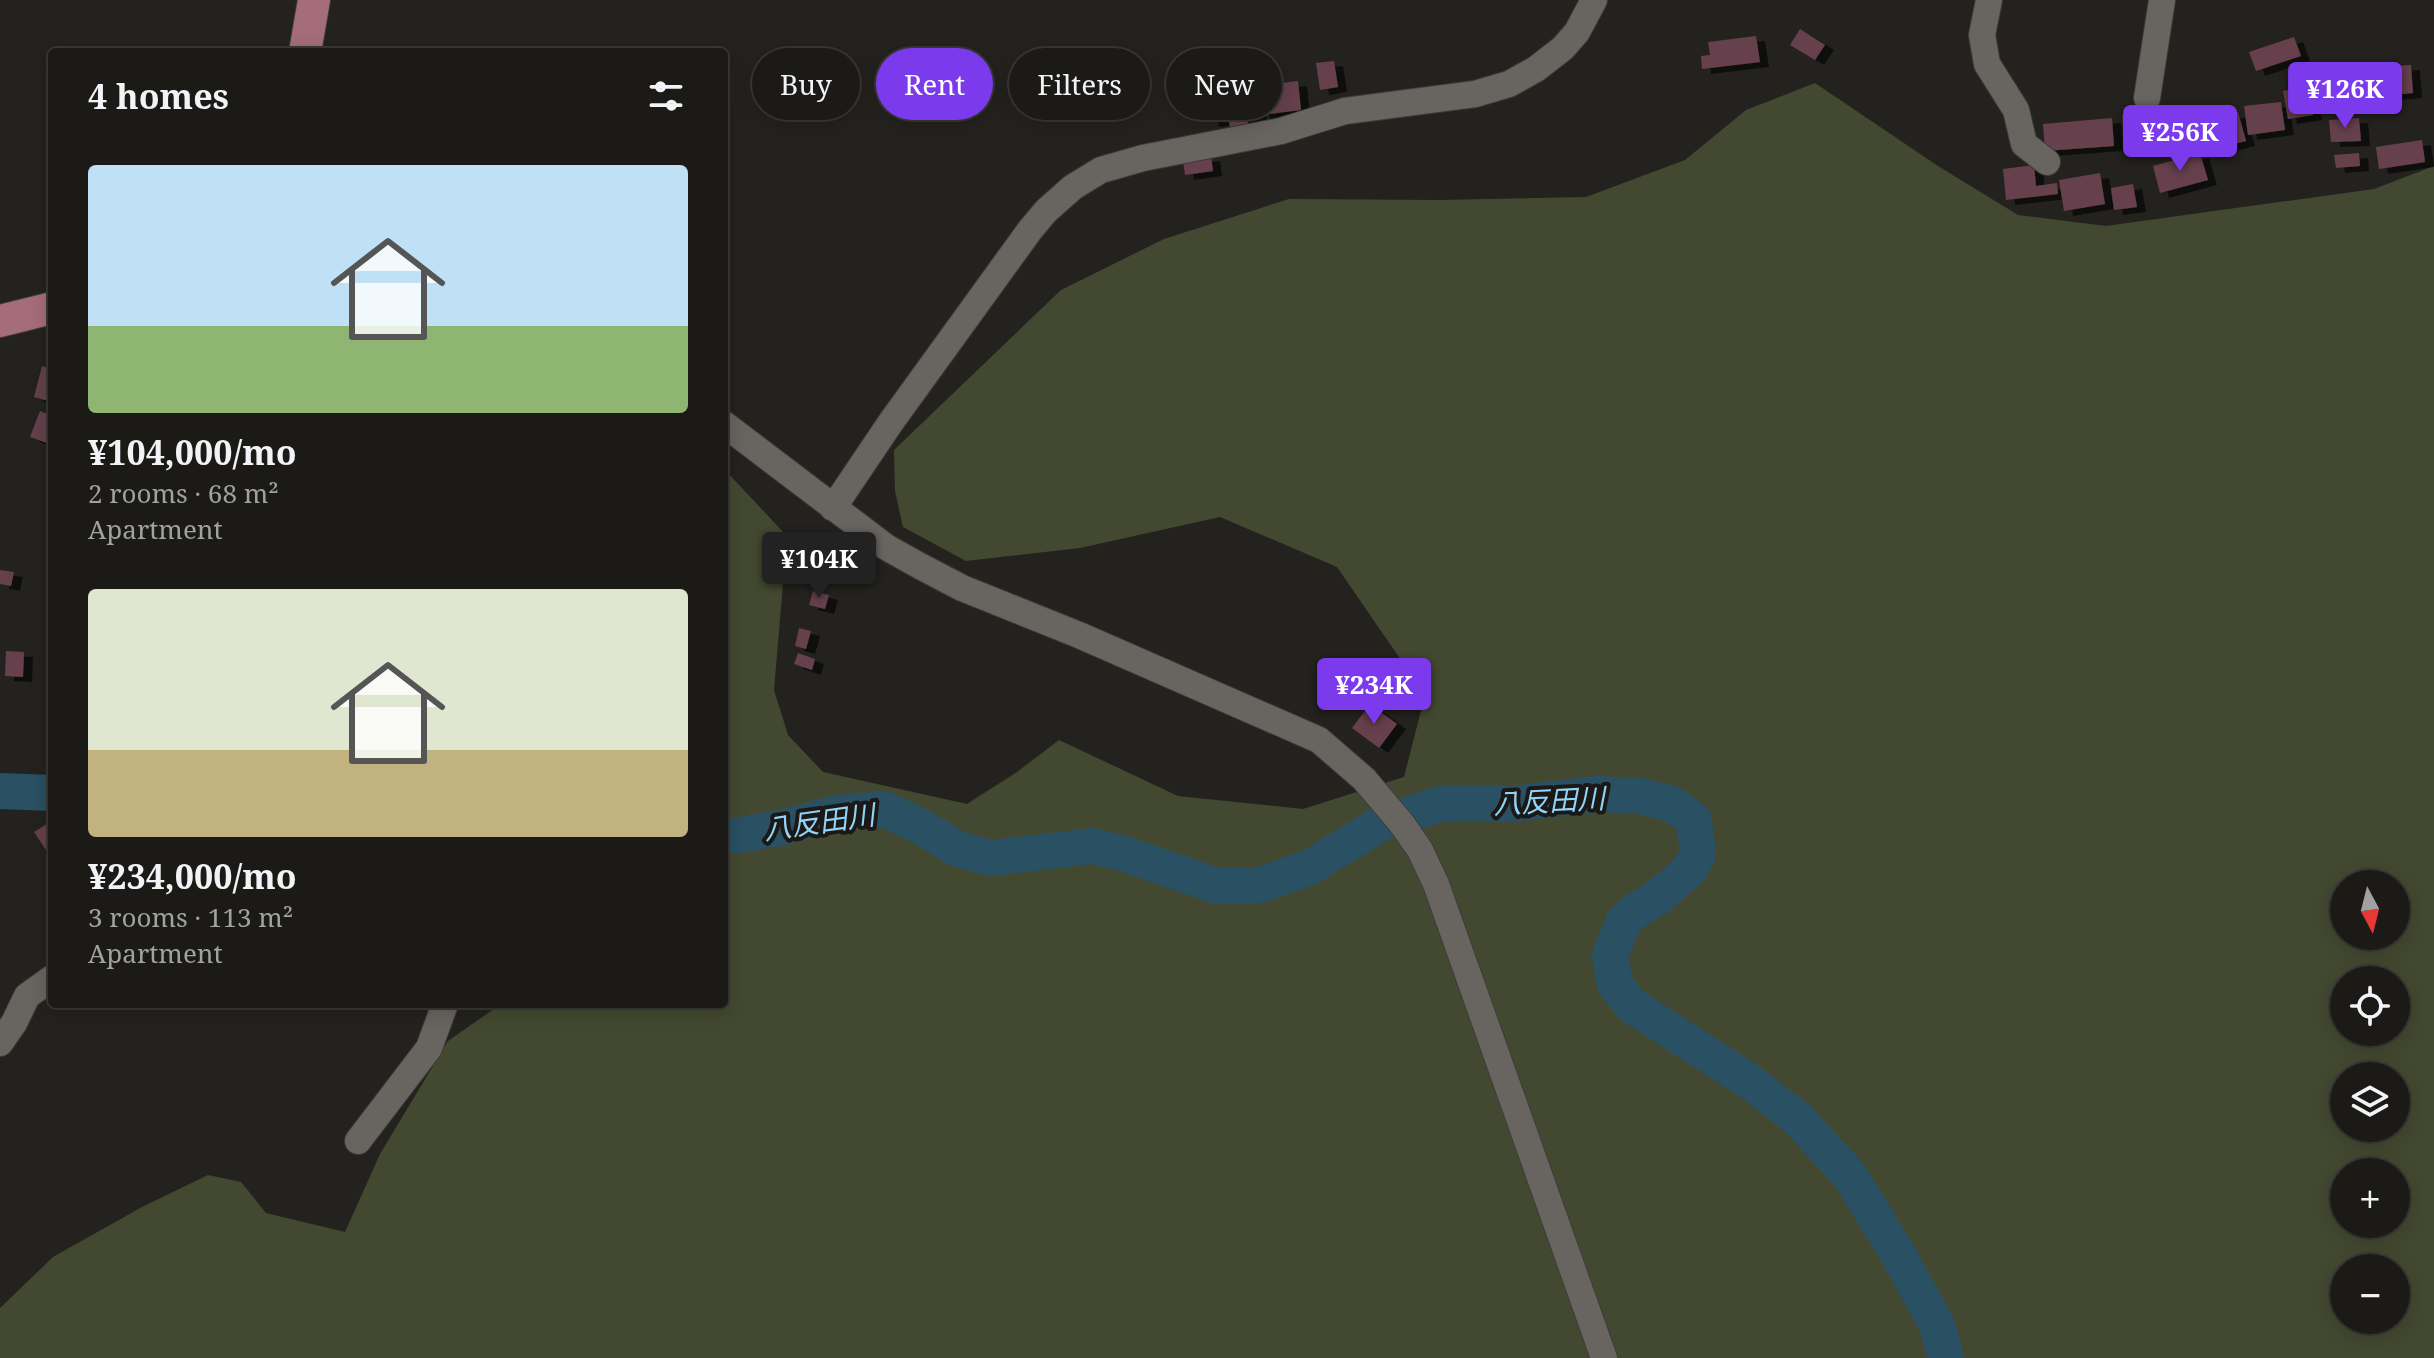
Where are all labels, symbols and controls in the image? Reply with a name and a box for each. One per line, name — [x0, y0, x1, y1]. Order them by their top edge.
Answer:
chip: Buy — [752, 48, 860, 120]
chip: Rent — [876, 48, 993, 120]
chip: Filters — [1009, 48, 1150, 120]
chip: New — [1166, 48, 1282, 120]
pin: ¥126K — [2289, 62, 2401, 130]
text: ¥126K — [2306, 70, 2384, 106]
text: 4 homes — [88, 73, 229, 119]
icon: filters — [644, 74, 688, 118]
pin: ¥256K — [2124, 105, 2236, 173]
text: ¥256K — [2141, 113, 2219, 149]
icon: home — [316, 217, 460, 361]
text: ¥104,000/mo — [88, 429, 297, 475]
text: 2 rooms · 68 m² — [88, 475, 279, 511]
text: Apartment — [88, 511, 223, 547]
pin: ¥104K — [763, 532, 875, 600]
text: ¥104K — [780, 540, 858, 576]
icon: home — [316, 641, 460, 785]
pin: ¥234K — [1318, 658, 1430, 726]
text: ¥234K — [1335, 666, 1413, 702]
water label: 八反田川 — [1492, 778, 1609, 822]
water label: 八反田川 — [761, 794, 880, 848]
text: ¥234,000/mo — [88, 853, 297, 899]
north arrow — [2330, 870, 2410, 950]
map controls — [2330, 870, 2410, 1334]
text: 3 rooms · 113 m² — [88, 899, 293, 935]
text: Apartment — [88, 935, 223, 971]
button: locate — [2330, 966, 2410, 1046]
button: layers — [2330, 1062, 2410, 1142]
button: + — [2330, 1158, 2410, 1238]
button: − — [2330, 1254, 2410, 1334]

